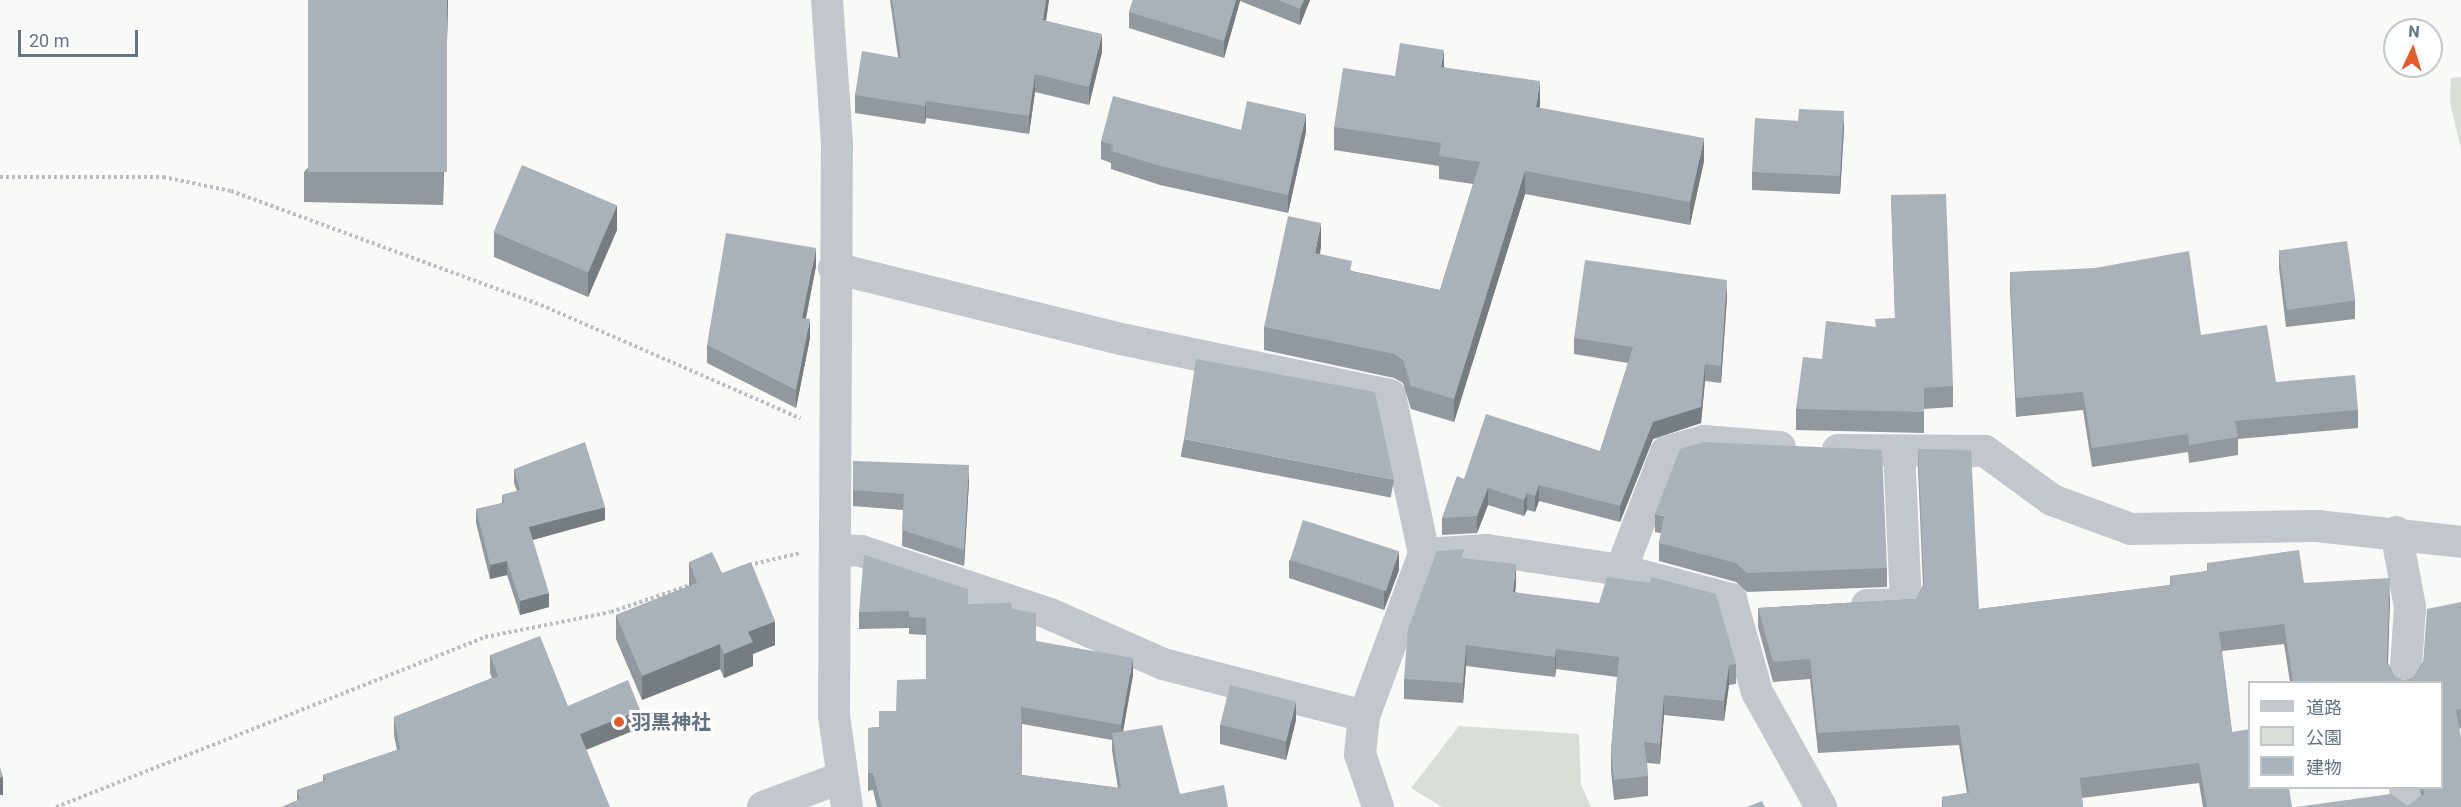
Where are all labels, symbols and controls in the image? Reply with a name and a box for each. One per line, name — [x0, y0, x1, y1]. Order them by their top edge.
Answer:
scale bar — [21, 18, 141, 56]
north arrow — [2383, 18, 2443, 78]
text: N — [2408, 22, 2420, 41]
text: 20 m — [29, 30, 69, 51]
legend — [2248, 681, 2443, 789]
text: 道路 — [2306, 697, 2342, 718]
place label: 羽黒神社 — [631, 710, 711, 734]
marker: 羽黒神社 — [612, 715, 626, 729]
text: 公園 — [2306, 727, 2342, 748]
text: 建物 — [2306, 757, 2342, 778]

